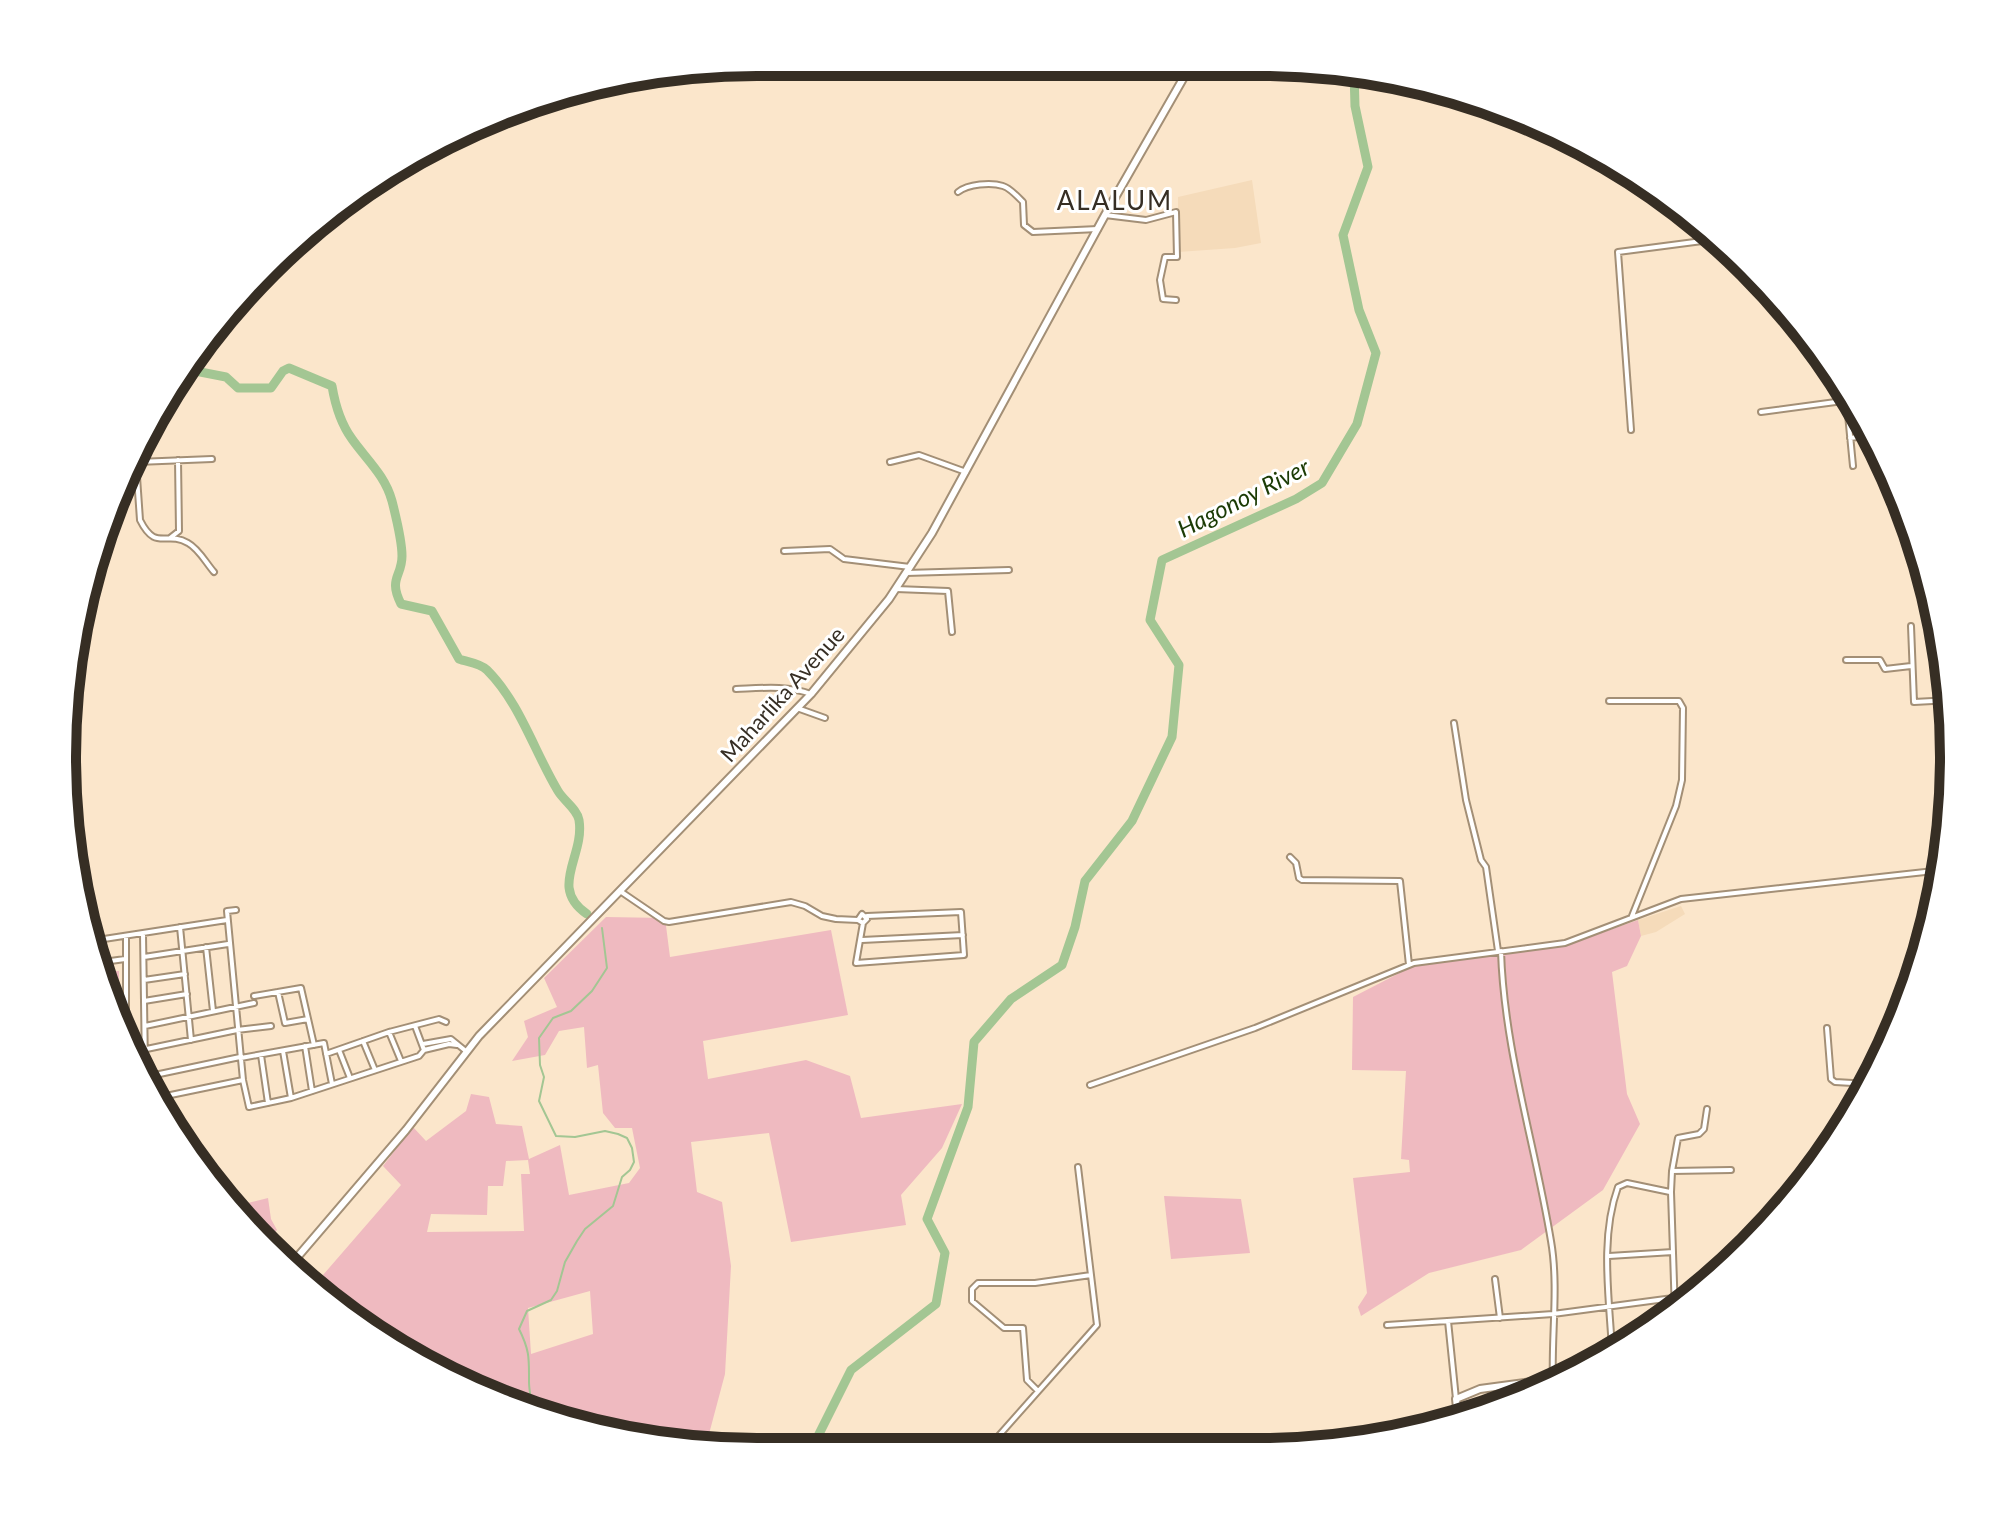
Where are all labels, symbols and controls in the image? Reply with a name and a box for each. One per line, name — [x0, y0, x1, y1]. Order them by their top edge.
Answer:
district label: ALALUM — [1057, 184, 1173, 216]
water label: Hagonoy River — [1172, 451, 1315, 543]
street label: Maharlika Avenue — [714, 621, 850, 767]

